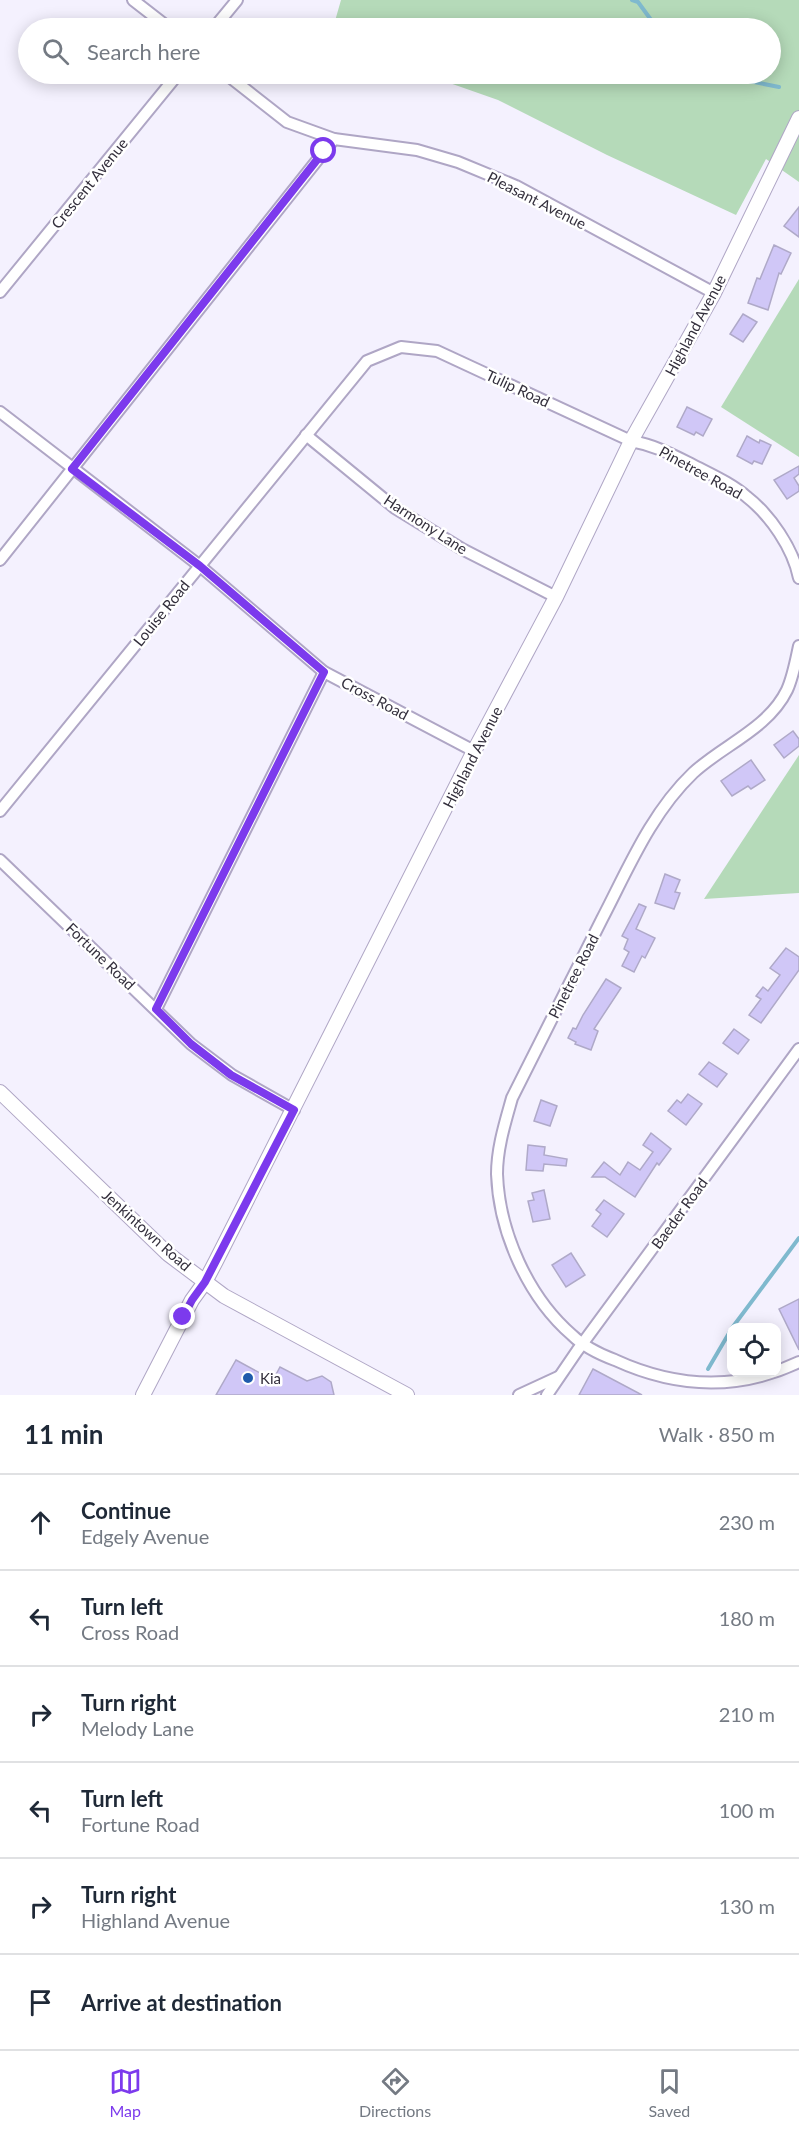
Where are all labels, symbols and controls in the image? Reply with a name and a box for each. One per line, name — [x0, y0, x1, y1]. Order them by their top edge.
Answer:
search box — [18, 18, 781, 84]
icon: search — [39, 35, 72, 68]
text: Search here — [87, 38, 200, 65]
street label: Crescent Avenue — [47, 134, 131, 232]
route start — [310, 137, 336, 163]
street label: Pleasant Avenue — [485, 167, 589, 233]
street label: Highland Avenue — [661, 271, 729, 379]
street label: Tulip Road — [483, 365, 553, 411]
street label: Pinetree Road — [656, 442, 746, 502]
street label: Harmony Lane — [381, 490, 471, 558]
street label: Louise Road — [129, 577, 193, 649]
street label: Cross Road — [338, 673, 412, 723]
street label: Highland Avenue — [439, 703, 505, 811]
street label: Fortune Road — [63, 919, 139, 993]
street label: Pinetree Road — [544, 931, 602, 1021]
street label: Baeder Road — [647, 1174, 711, 1252]
street label: Jenkintown Road — [99, 1186, 195, 1274]
route end — [169, 1303, 195, 1329]
map controls — [727, 1323, 781, 1377]
button: locate — [727, 1323, 781, 1377]
place label: Kia — [260, 1369, 281, 1387]
marker: Kia — [241, 1371, 255, 1385]
text: 11 min — [24, 1418, 104, 1450]
text: Walk · 850 m — [659, 1422, 775, 1446]
text: Continue — [81, 1497, 171, 1524]
icon: ahead — [24, 1506, 57, 1539]
text: 230 m — [719, 1510, 775, 1534]
text: Edgely Avenue — [81, 1524, 209, 1548]
text: Turn left — [81, 1593, 163, 1620]
icon: left — [24, 1602, 57, 1635]
text: 180 m — [719, 1606, 775, 1630]
text: Cross Road — [81, 1620, 179, 1644]
text: Turn right — [81, 1689, 176, 1716]
icon: right — [24, 1698, 57, 1731]
text: 210 m — [719, 1702, 775, 1726]
text: Melody Lane — [81, 1716, 194, 1740]
text: Turn left — [81, 1785, 163, 1812]
icon: left — [24, 1794, 57, 1827]
text: 100 m — [719, 1798, 775, 1822]
text: Fortune Road — [81, 1812, 200, 1836]
text: Turn right — [81, 1881, 176, 1908]
icon: right — [24, 1890, 57, 1923]
text: 130 m — [719, 1894, 775, 1918]
text: Highland Avenue — [81, 1908, 230, 1932]
icon: arrive — [24, 1986, 57, 2019]
text: Arrive at destination — [81, 1989, 282, 2016]
tab: Map — [109, 2065, 142, 2120]
tab: Directions — [359, 2065, 431, 2120]
tab: Saved — [649, 2065, 690, 2120]

